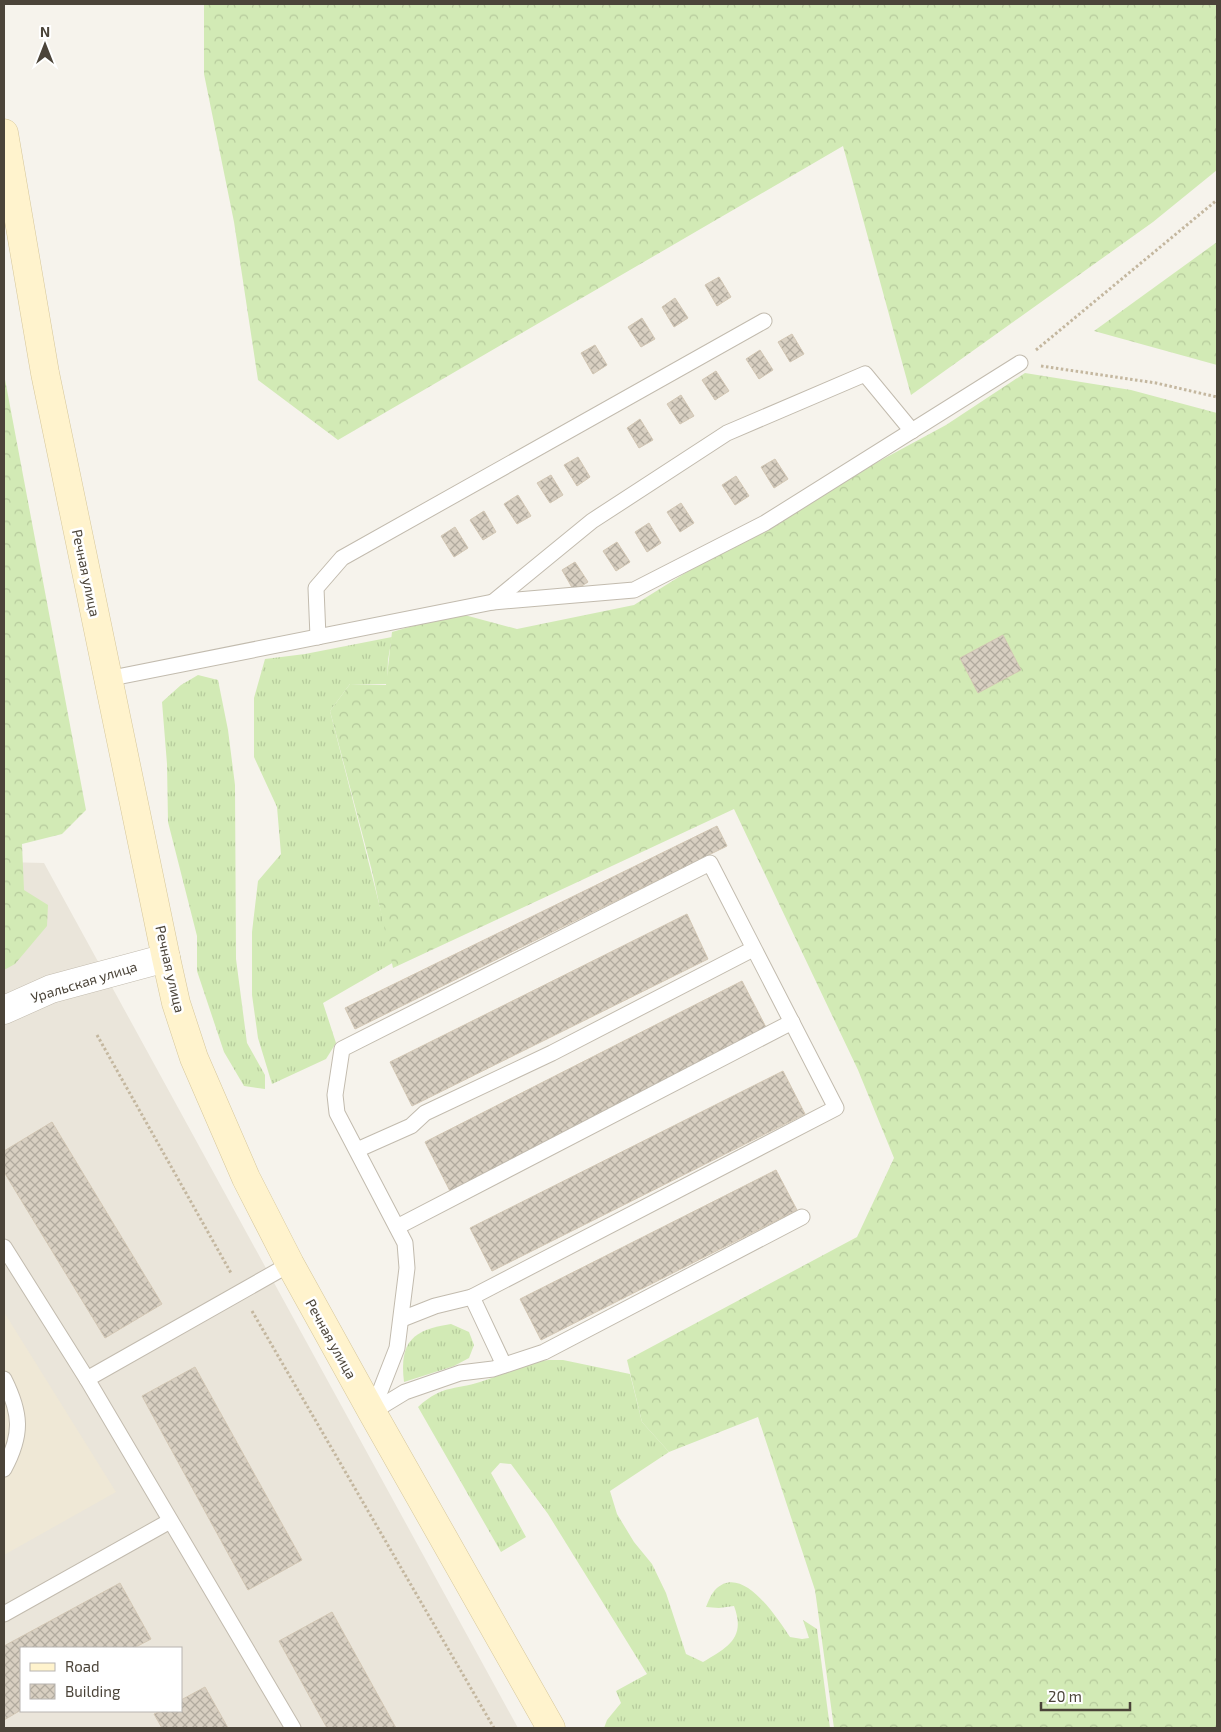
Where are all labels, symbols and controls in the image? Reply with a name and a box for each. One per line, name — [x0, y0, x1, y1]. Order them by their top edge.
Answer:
north arrow — [20, 20, 70, 70]
text: N — [40, 23, 50, 40]
street label: Речная улица — [69, 528, 104, 618]
street label: Речная улица — [152, 924, 189, 1014]
street label: Уральская улица — [29, 957, 139, 1006]
street label: Речная улица — [302, 1296, 360, 1382]
legend — [20, 1647, 182, 1712]
text: Road — [65, 1657, 100, 1675]
scale bar — [1041, 1680, 1130, 1712]
text: Building — [65, 1682, 121, 1700]
text: 20 m — [1048, 1687, 1082, 1705]

